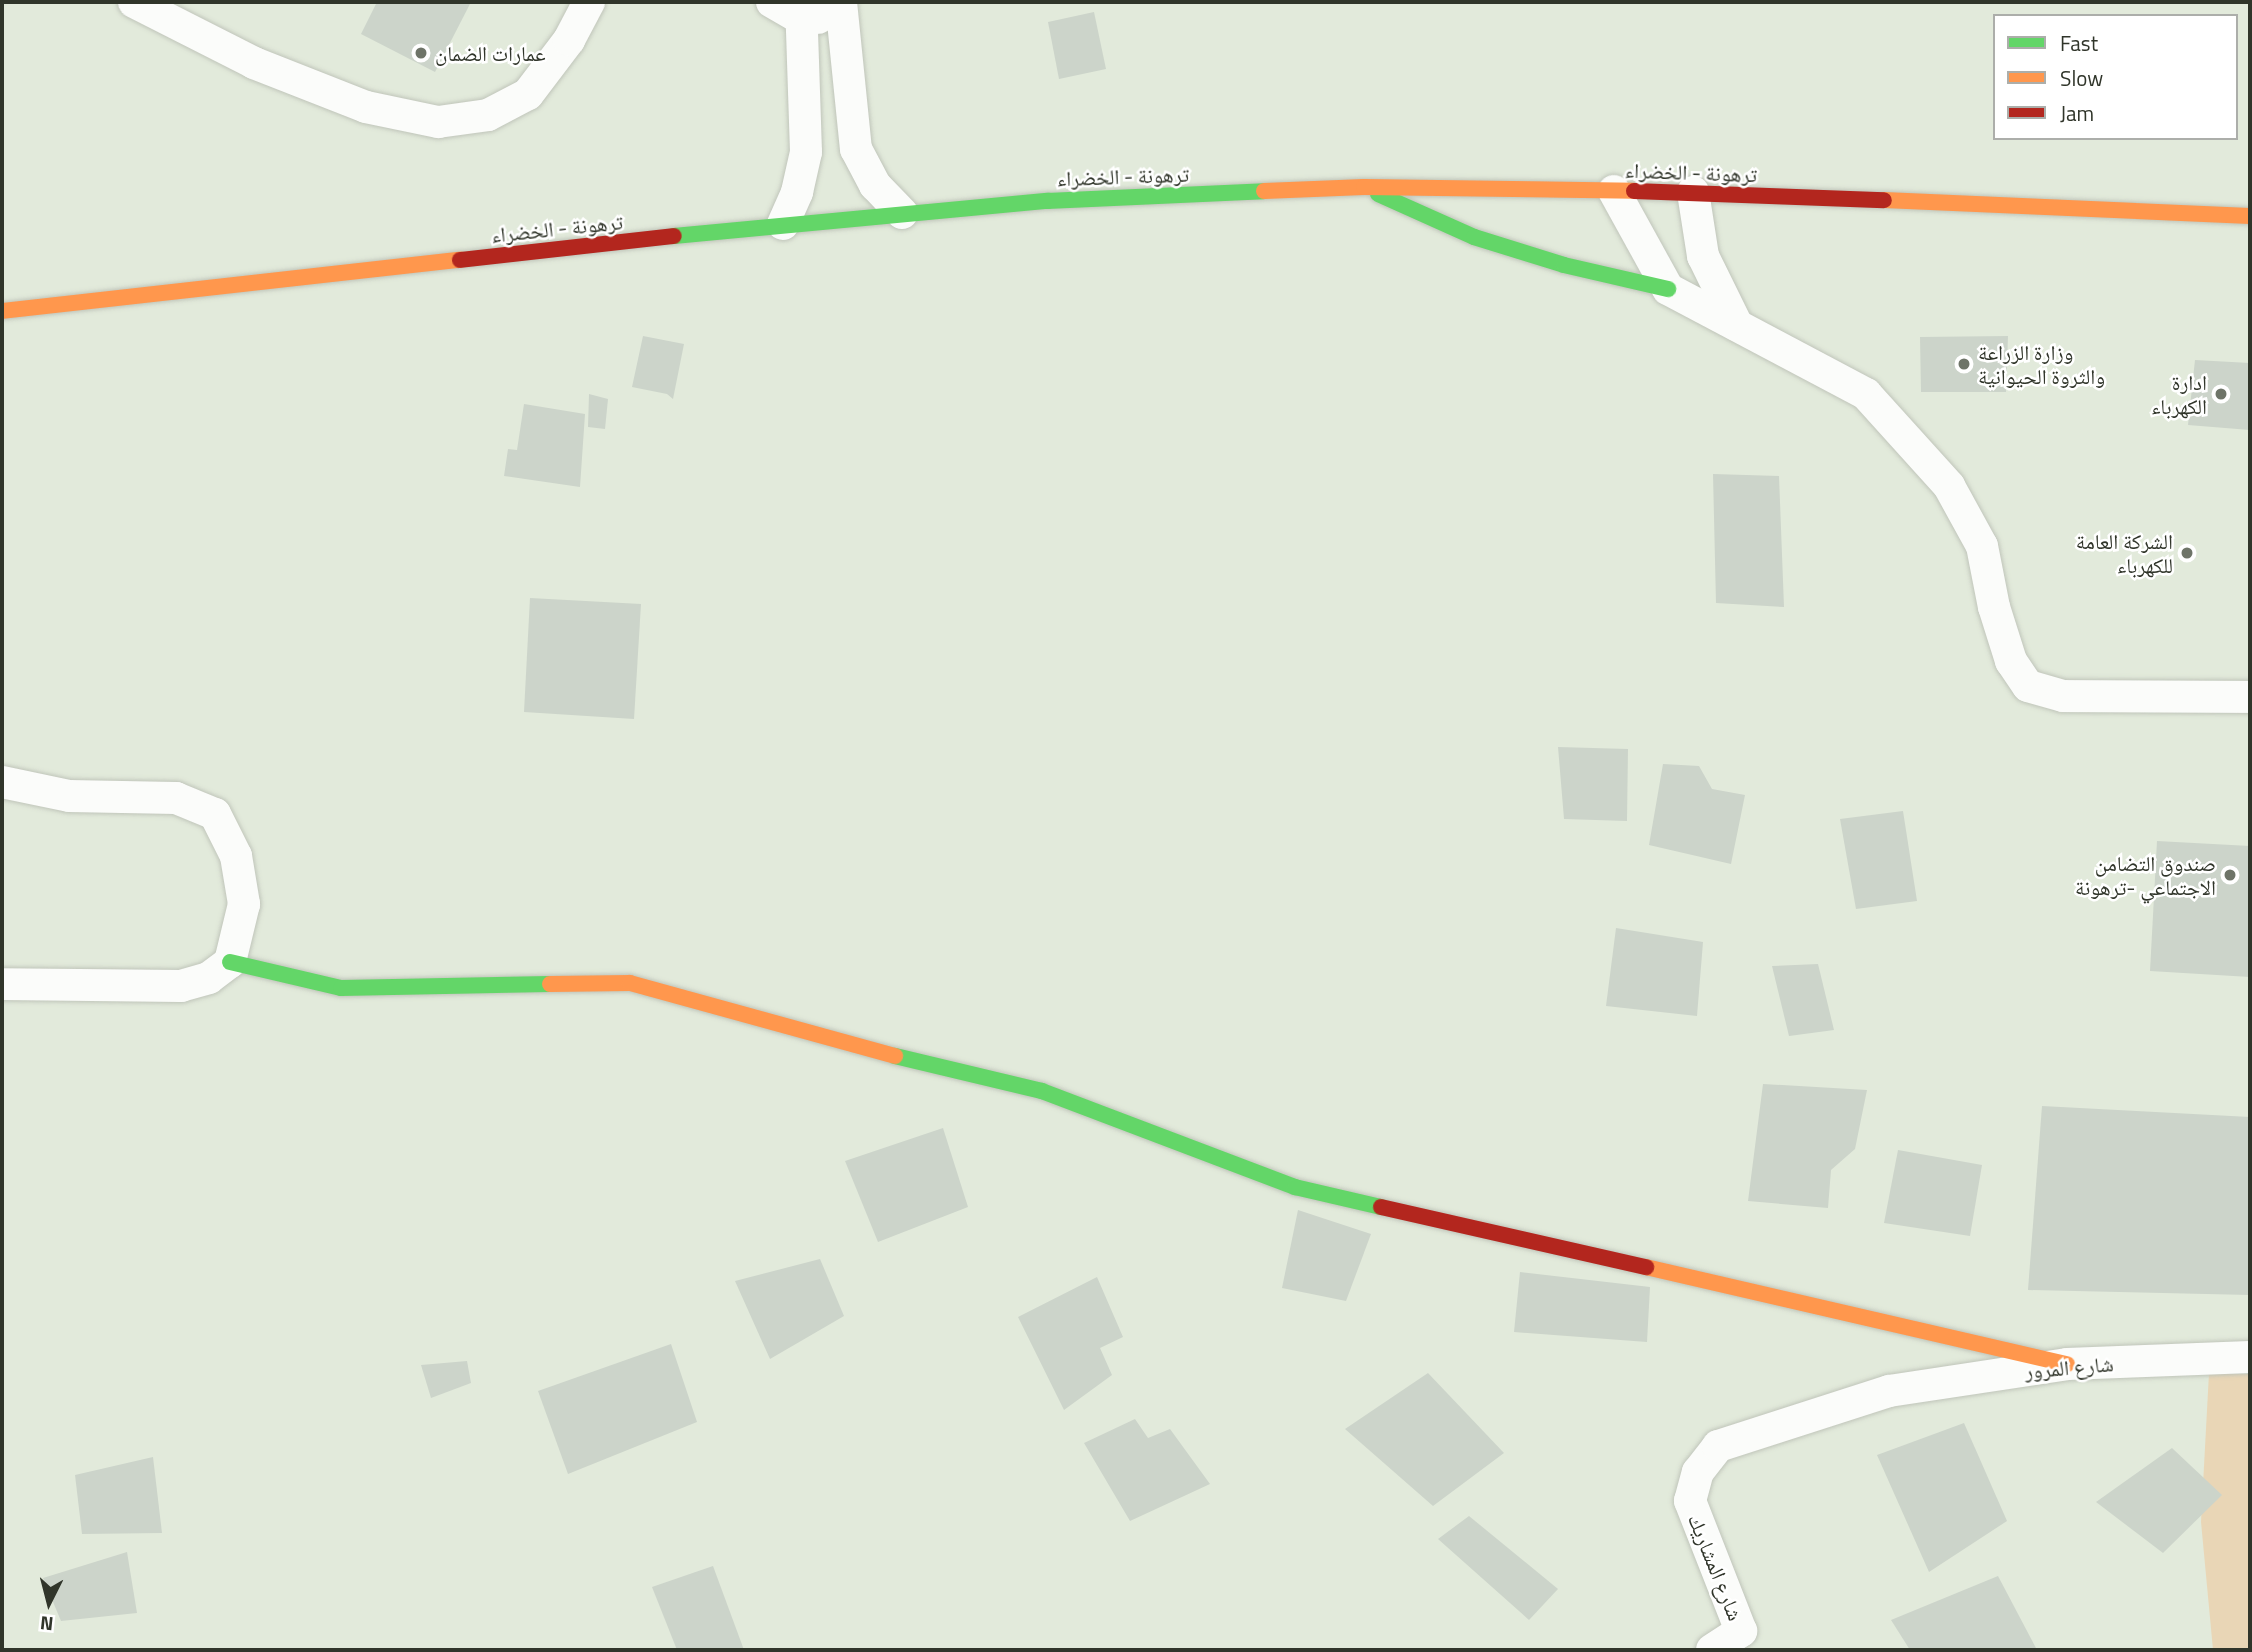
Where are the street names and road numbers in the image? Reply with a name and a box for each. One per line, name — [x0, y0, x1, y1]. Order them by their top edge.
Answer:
street label: ترهونة - الخضراء — [1624, 157, 1758, 187]
street label: ترهونة - الخضراء — [1056, 161, 1190, 191]
street label: ترهونة - الخضراء — [490, 209, 624, 247]
street label: شارع المرور — [2024, 1351, 2114, 1383]
street label: شارع المشاريك — [1683, 1510, 1749, 1624]

